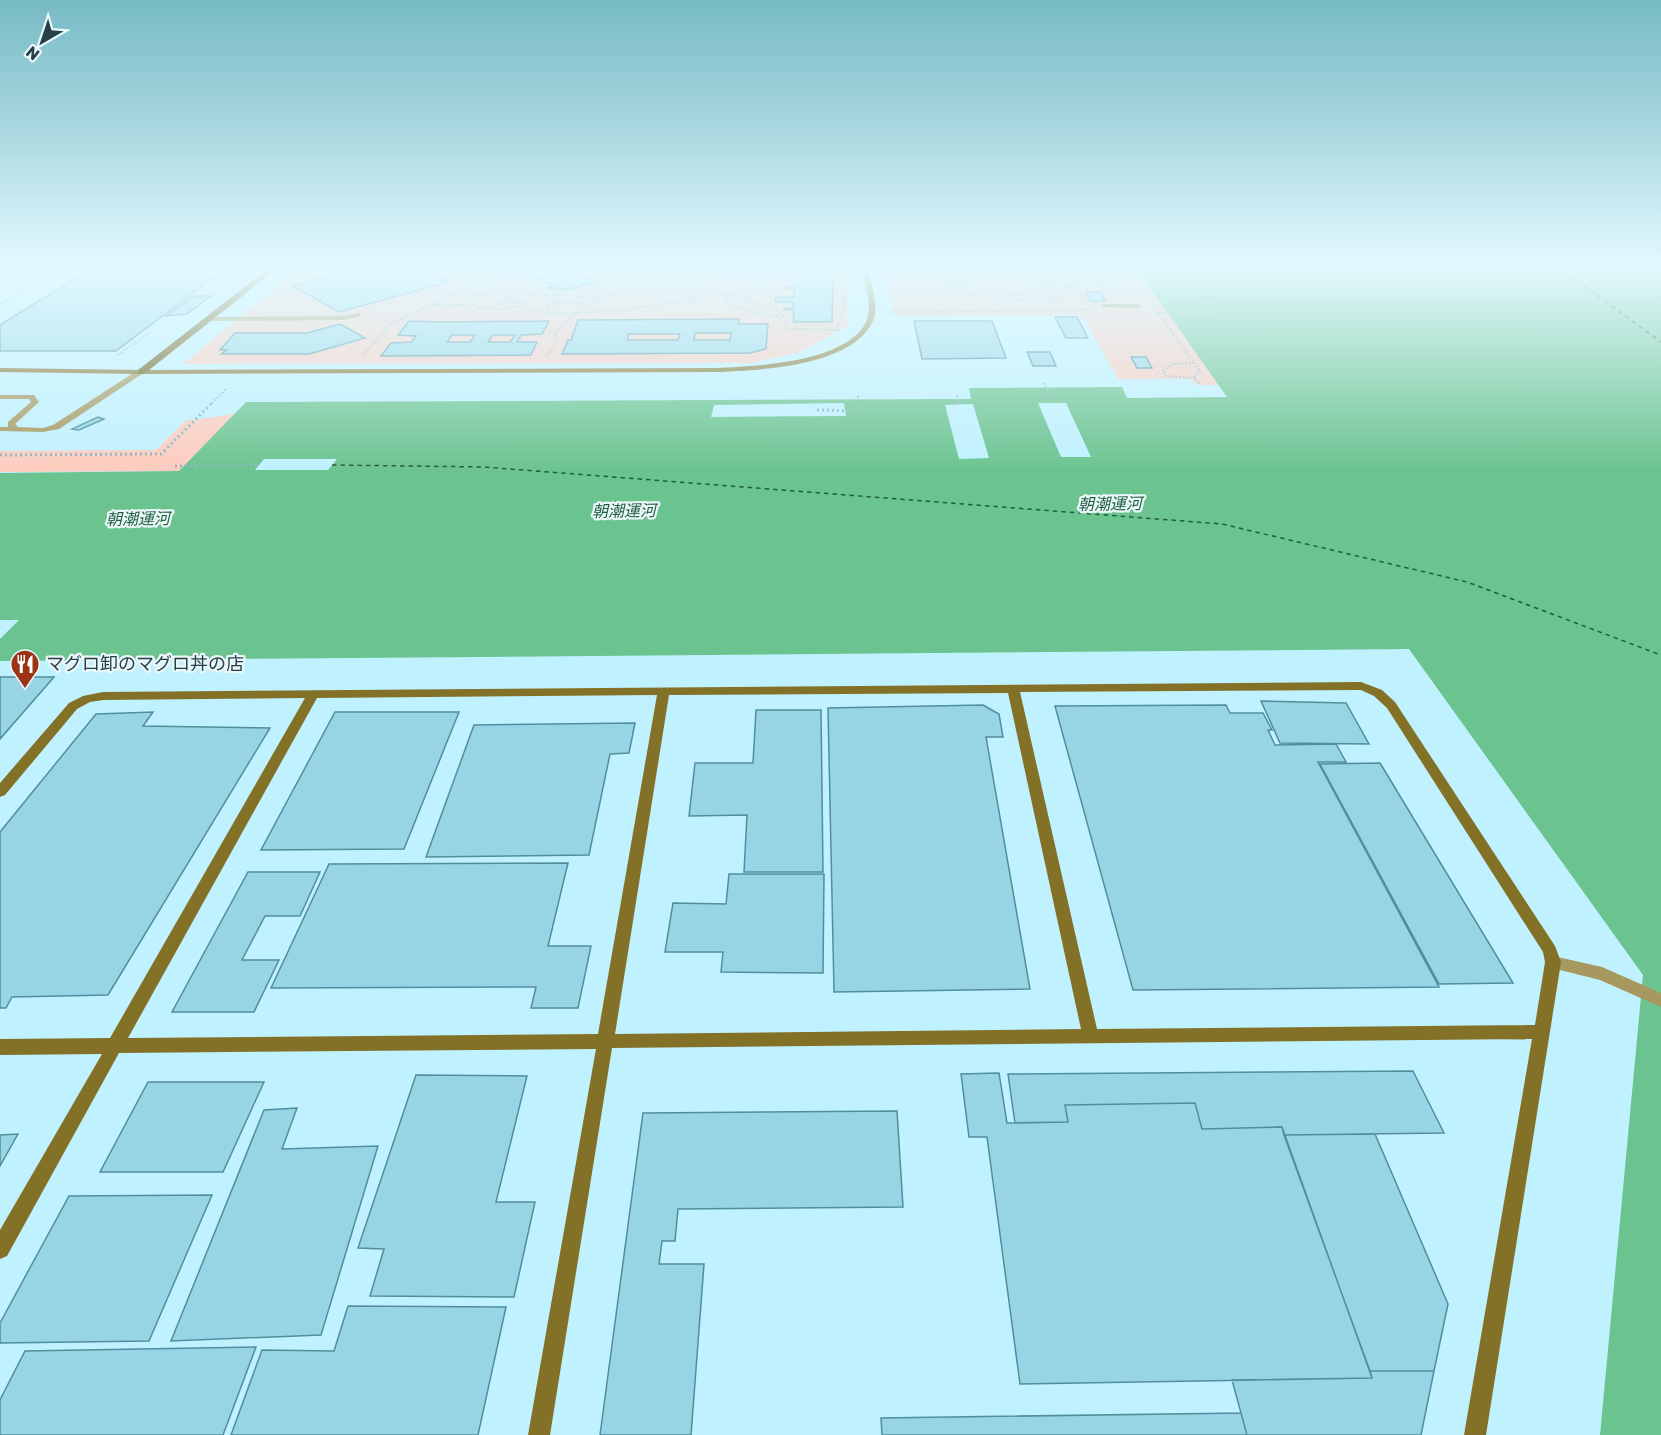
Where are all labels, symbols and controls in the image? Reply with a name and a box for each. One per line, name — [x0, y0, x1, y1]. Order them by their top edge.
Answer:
north arrow — [12, 12, 72, 72]
text: N — [22, 42, 43, 64]
water label: 朝潮運河 — [1078, 494, 1145, 514]
water label: 朝潮運河 — [592, 501, 659, 521]
water label: 朝潮運河 — [106, 509, 173, 529]
restaurant icon: マグロ卸のマグロ丼の店 — [9, 648, 41, 690]
place label: マグロ卸のマグロ丼の店 — [46, 653, 244, 675]

